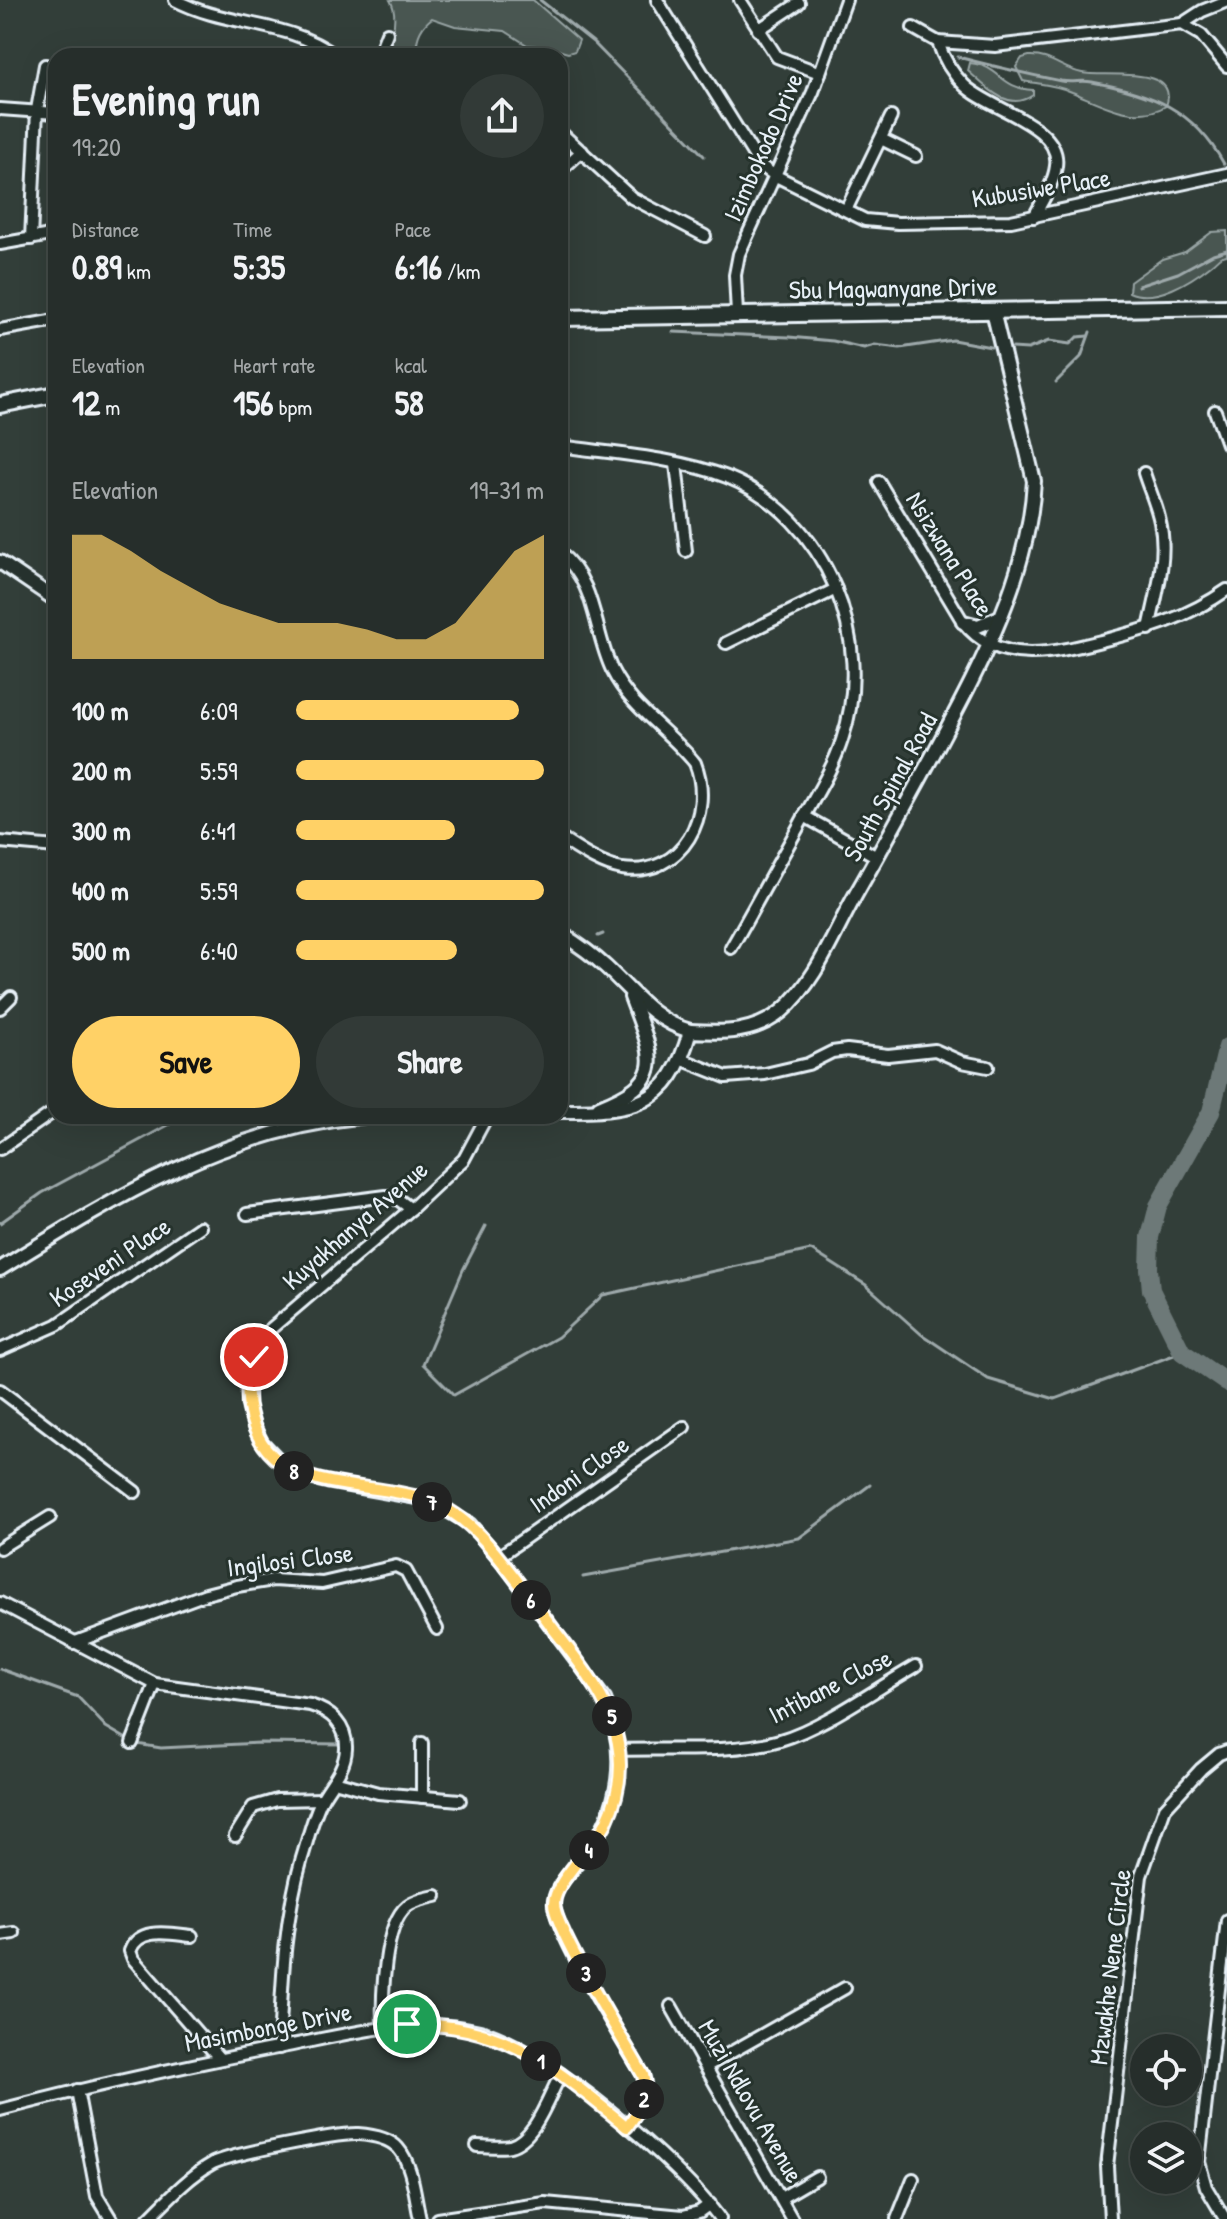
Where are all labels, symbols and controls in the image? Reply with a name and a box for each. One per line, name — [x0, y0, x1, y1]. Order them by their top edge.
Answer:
street label: Izimbokodo Drive — [714, 67, 811, 226]
text: Evening run — [72, 69, 260, 129]
button: share — [460, 74, 544, 158]
text: 19:20 — [72, 129, 121, 164]
street label: Kubusiwe Place — [969, 159, 1112, 216]
text: Distance — [72, 214, 139, 244]
text: Time — [233, 214, 272, 244]
text: Pace — [395, 214, 431, 244]
text: 0.89 — [72, 244, 122, 290]
text: 5:35 — [233, 244, 285, 290]
text: 6:16 — [395, 244, 442, 290]
text: km — [122, 256, 151, 286]
text: /km — [442, 256, 481, 286]
street label: Sbu Magwanyane Drive — [788, 268, 998, 307]
text: Elevation — [72, 350, 145, 380]
text: Heart rate — [233, 350, 316, 380]
text: kcal — [395, 350, 427, 380]
text: 12 — [72, 380, 100, 426]
text: 156 — [233, 380, 274, 426]
text: 58 — [395, 380, 424, 426]
text: m — [100, 392, 120, 422]
text: bpm — [274, 392, 312, 422]
text: Elevation — [72, 472, 158, 507]
text: 19–31 m — [469, 472, 544, 507]
street label: Nsizwana Place — [898, 485, 1003, 623]
text: 100 m — [72, 693, 128, 728]
text: 6:09 — [200, 693, 238, 728]
street label: South Spinal Road — [834, 706, 945, 867]
text: 200 m — [72, 753, 131, 788]
text: 5:59 — [200, 753, 238, 788]
text: 300 m — [72, 813, 131, 848]
text: 6:41 — [200, 813, 236, 848]
text: 400 m — [72, 873, 129, 908]
text: 5:59 — [200, 873, 238, 908]
text: 500 m — [72, 933, 130, 968]
text: 6:40 — [200, 933, 238, 968]
button: Save — [72, 1016, 300, 1108]
button: Share — [316, 1016, 544, 1108]
street label: Kuyakhanya Avenue — [275, 1152, 435, 1298]
street label: Koseveni Place — [42, 1208, 177, 1315]
pin — [220, 1323, 288, 1391]
icon: check — [232, 1335, 276, 1379]
street label: Indoni Close — [522, 1427, 635, 1521]
pin: 8 — [274, 1451, 314, 1491]
text: 8 — [289, 1456, 299, 1486]
pin: 7 — [412, 1482, 452, 1522]
text: 7 — [427, 1487, 437, 1517]
street label: Ingilosi Close — [225, 1534, 355, 1585]
pin: 6 — [511, 1580, 551, 1620]
text: 6 — [527, 1585, 535, 1615]
street label: Intibane Close — [762, 1640, 897, 1731]
pin: 5 — [592, 1696, 632, 1736]
text: 5 — [607, 1701, 617, 1731]
pin: 4 — [569, 1830, 609, 1870]
text: 4 — [585, 1835, 593, 1865]
street label: Mzwakhe Nene Circle — [1080, 1867, 1139, 2067]
pin: 3 — [566, 1953, 606, 1993]
text: 3 — [581, 1958, 591, 1988]
pin — [373, 1990, 441, 2058]
street label: Masimbonge Drive — [182, 1993, 354, 2060]
icon: arrive — [385, 2002, 429, 2046]
street label: Muzi Ndlovu Avenue — [691, 2013, 812, 2189]
map controls — [1130, 2034, 1202, 2194]
button: locate — [1130, 2034, 1202, 2106]
pin: 1 — [521, 2041, 561, 2081]
text: 1 — [537, 2046, 545, 2076]
pin: 2 — [624, 2079, 664, 2119]
text: 2 — [639, 2084, 649, 2114]
button: layers — [1130, 2122, 1202, 2194]

